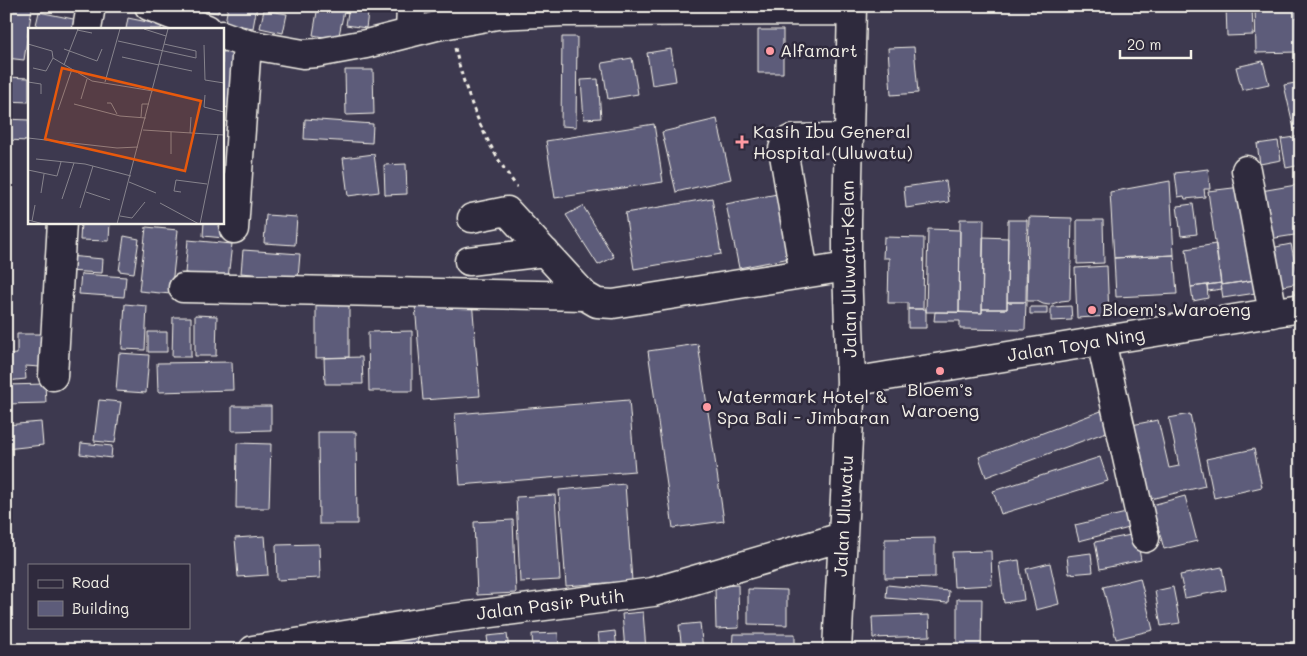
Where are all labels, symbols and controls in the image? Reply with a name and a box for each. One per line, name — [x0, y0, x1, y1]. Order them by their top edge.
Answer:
inset map — [28, 28, 224, 224]
scale bar — [1120, 28, 1191, 60]
text: 20 m — [1127, 34, 1161, 54]
place label: Alfamart — [780, 38, 858, 62]
marker: Alfamart — [764, 45, 776, 57]
place label: Kasih Ibu General Hospital (Uluwatu) — [753, 119, 913, 164]
marker: Kasih Ibu General Hospital (Uluwatu) — [735, 135, 749, 149]
street label: Jalan Uluwatu-Kelan — [834, 180, 862, 358]
place label: Bloem's Waroeng — [1102, 297, 1251, 321]
marker: Bloem's Waroeng — [1086, 304, 1098, 316]
street label: Jalan Toya Ning — [1005, 321, 1146, 367]
marker: Bloem’s Waroeng — [934, 365, 946, 377]
place label: Bloem’s Waroeng — [901, 377, 979, 422]
place label: Watermark Hotel & Spa Bali - Jimbaran — [717, 384, 889, 429]
marker: Watermark Hotel & Spa Bali - Jimbaran — [701, 401, 713, 413]
street label: Jalan Uluwatu — [828, 454, 858, 577]
legend — [28, 564, 190, 628]
text: Road — [72, 572, 109, 592]
street label: Jalan Pasir Putih — [475, 583, 625, 625]
text: Building — [72, 598, 129, 618]

